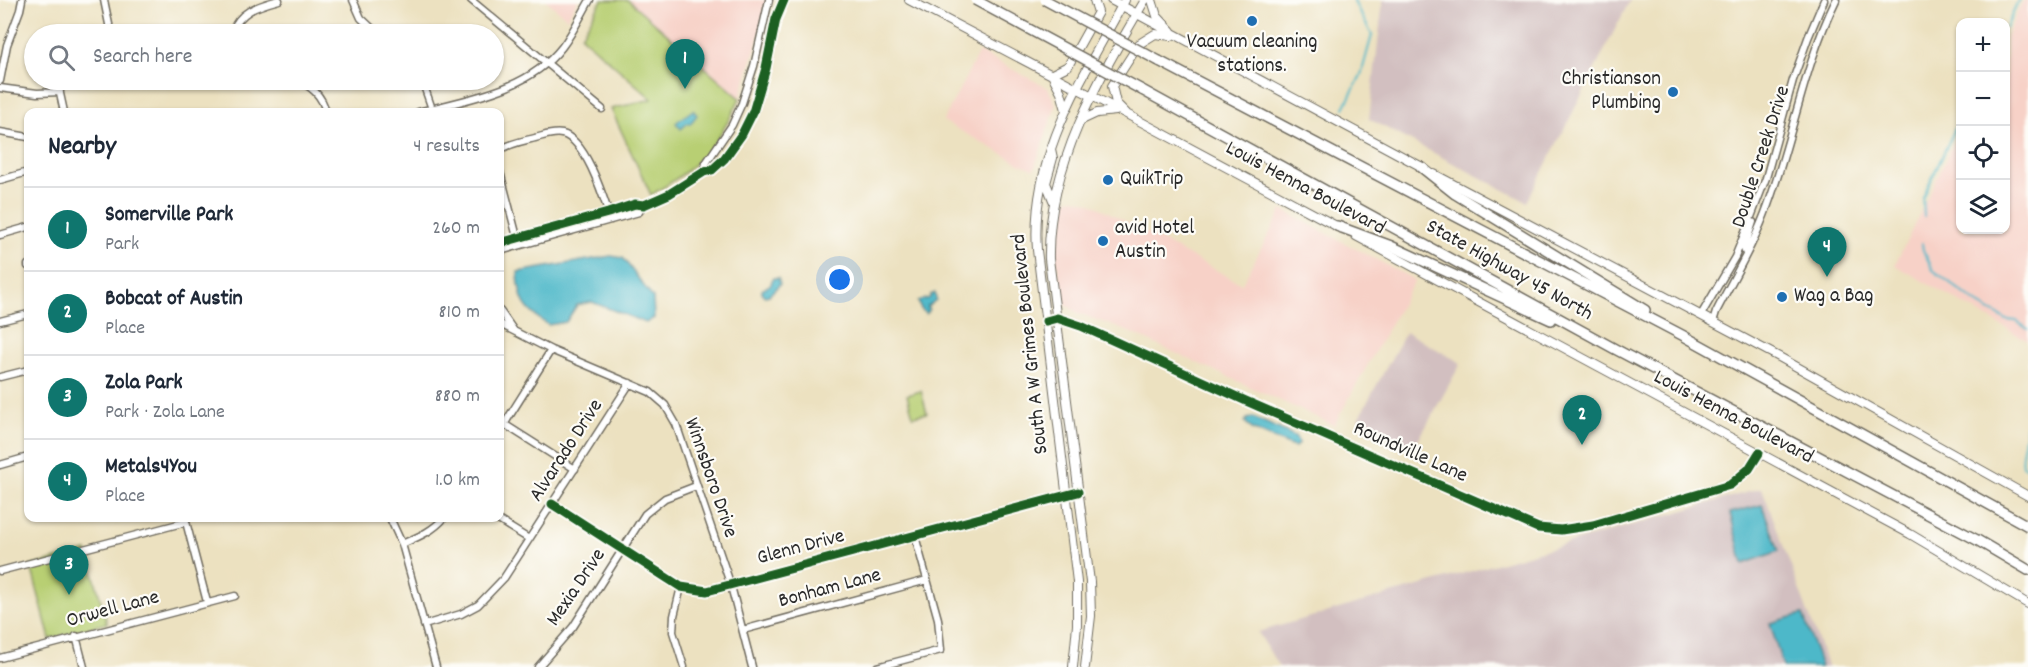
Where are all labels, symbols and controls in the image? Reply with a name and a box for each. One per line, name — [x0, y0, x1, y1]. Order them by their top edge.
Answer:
marker: Vacuum cleaning stations. — [1245, 14, 1259, 28]
map controls — [1956, 18, 2010, 234]
button: + — [1956, 18, 2010, 72]
search box — [24, 24, 504, 90]
place label: Vacuum cleaning stations. — [1187, 28, 1317, 82]
pin: 1 — [666, 40, 704, 89]
icon: search — [45, 41, 78, 74]
text: Search here — [93, 42, 192, 73]
place label: Christianson Plumbing — [1562, 65, 1661, 119]
button: − — [1956, 72, 2010, 126]
street label: Double Creek Drive — [1725, 82, 1799, 232]
marker: Christianson Plumbing — [1666, 85, 1680, 99]
button: locate — [1956, 126, 2010, 180]
text: Nearby — [48, 129, 116, 166]
text: 4 results — [413, 133, 480, 161]
street label: Louis Henna Boulevard — [1220, 134, 1390, 244]
place label: QuikTrip — [1120, 165, 1183, 195]
marker: QuikTrip — [1101, 173, 1115, 187]
button: layers — [1956, 180, 2010, 234]
text: Somerville Park — [105, 200, 233, 231]
street label: State Highway 45 North — [1420, 213, 1598, 329]
place label: avid Hotel Austin — [1115, 214, 1194, 268]
text: 1 — [65, 215, 70, 243]
text: 260 m — [432, 215, 480, 243]
pin: 4 — [1808, 228, 1846, 277]
text: Park — [105, 231, 139, 259]
street label: South A W Grimes Boulevard — [1005, 232, 1057, 456]
marker: avid Hotel Austin — [1096, 234, 1110, 248]
your location — [825, 265, 854, 294]
place label: Wag a Bag — [1794, 282, 1874, 312]
text: Bobcat of Austin — [105, 284, 243, 315]
marker: Wag a Bag — [1775, 290, 1789, 304]
text: 2 — [63, 299, 72, 327]
text: 810 m — [438, 299, 480, 327]
text: Place — [105, 315, 145, 343]
street label: Louis Henna Boulevard — [1648, 363, 1818, 473]
text: Zola Park — [105, 368, 183, 399]
text: 3 — [63, 383, 72, 411]
text: 880 m — [435, 383, 480, 411]
street label: Alvarado Drive — [523, 394, 611, 508]
pin: 2 — [1562, 396, 1602, 445]
text: Park · Zola Lane — [105, 399, 225, 427]
street label: Winnsboro Drive — [675, 414, 745, 542]
street label: Roundville Lane — [1348, 414, 1472, 492]
text: Metals4You — [105, 452, 197, 483]
text: 4 — [63, 467, 72, 495]
text: 1.0 km — [435, 467, 480, 495]
text: Place — [105, 483, 145, 511]
street label: Glenn Drive — [754, 522, 848, 574]
street label: Mexia Drive — [540, 543, 614, 633]
pin: 3 — [50, 546, 88, 595]
street label: Bonham Lane — [775, 561, 885, 617]
street label: Orwell Lane — [63, 583, 163, 637]

